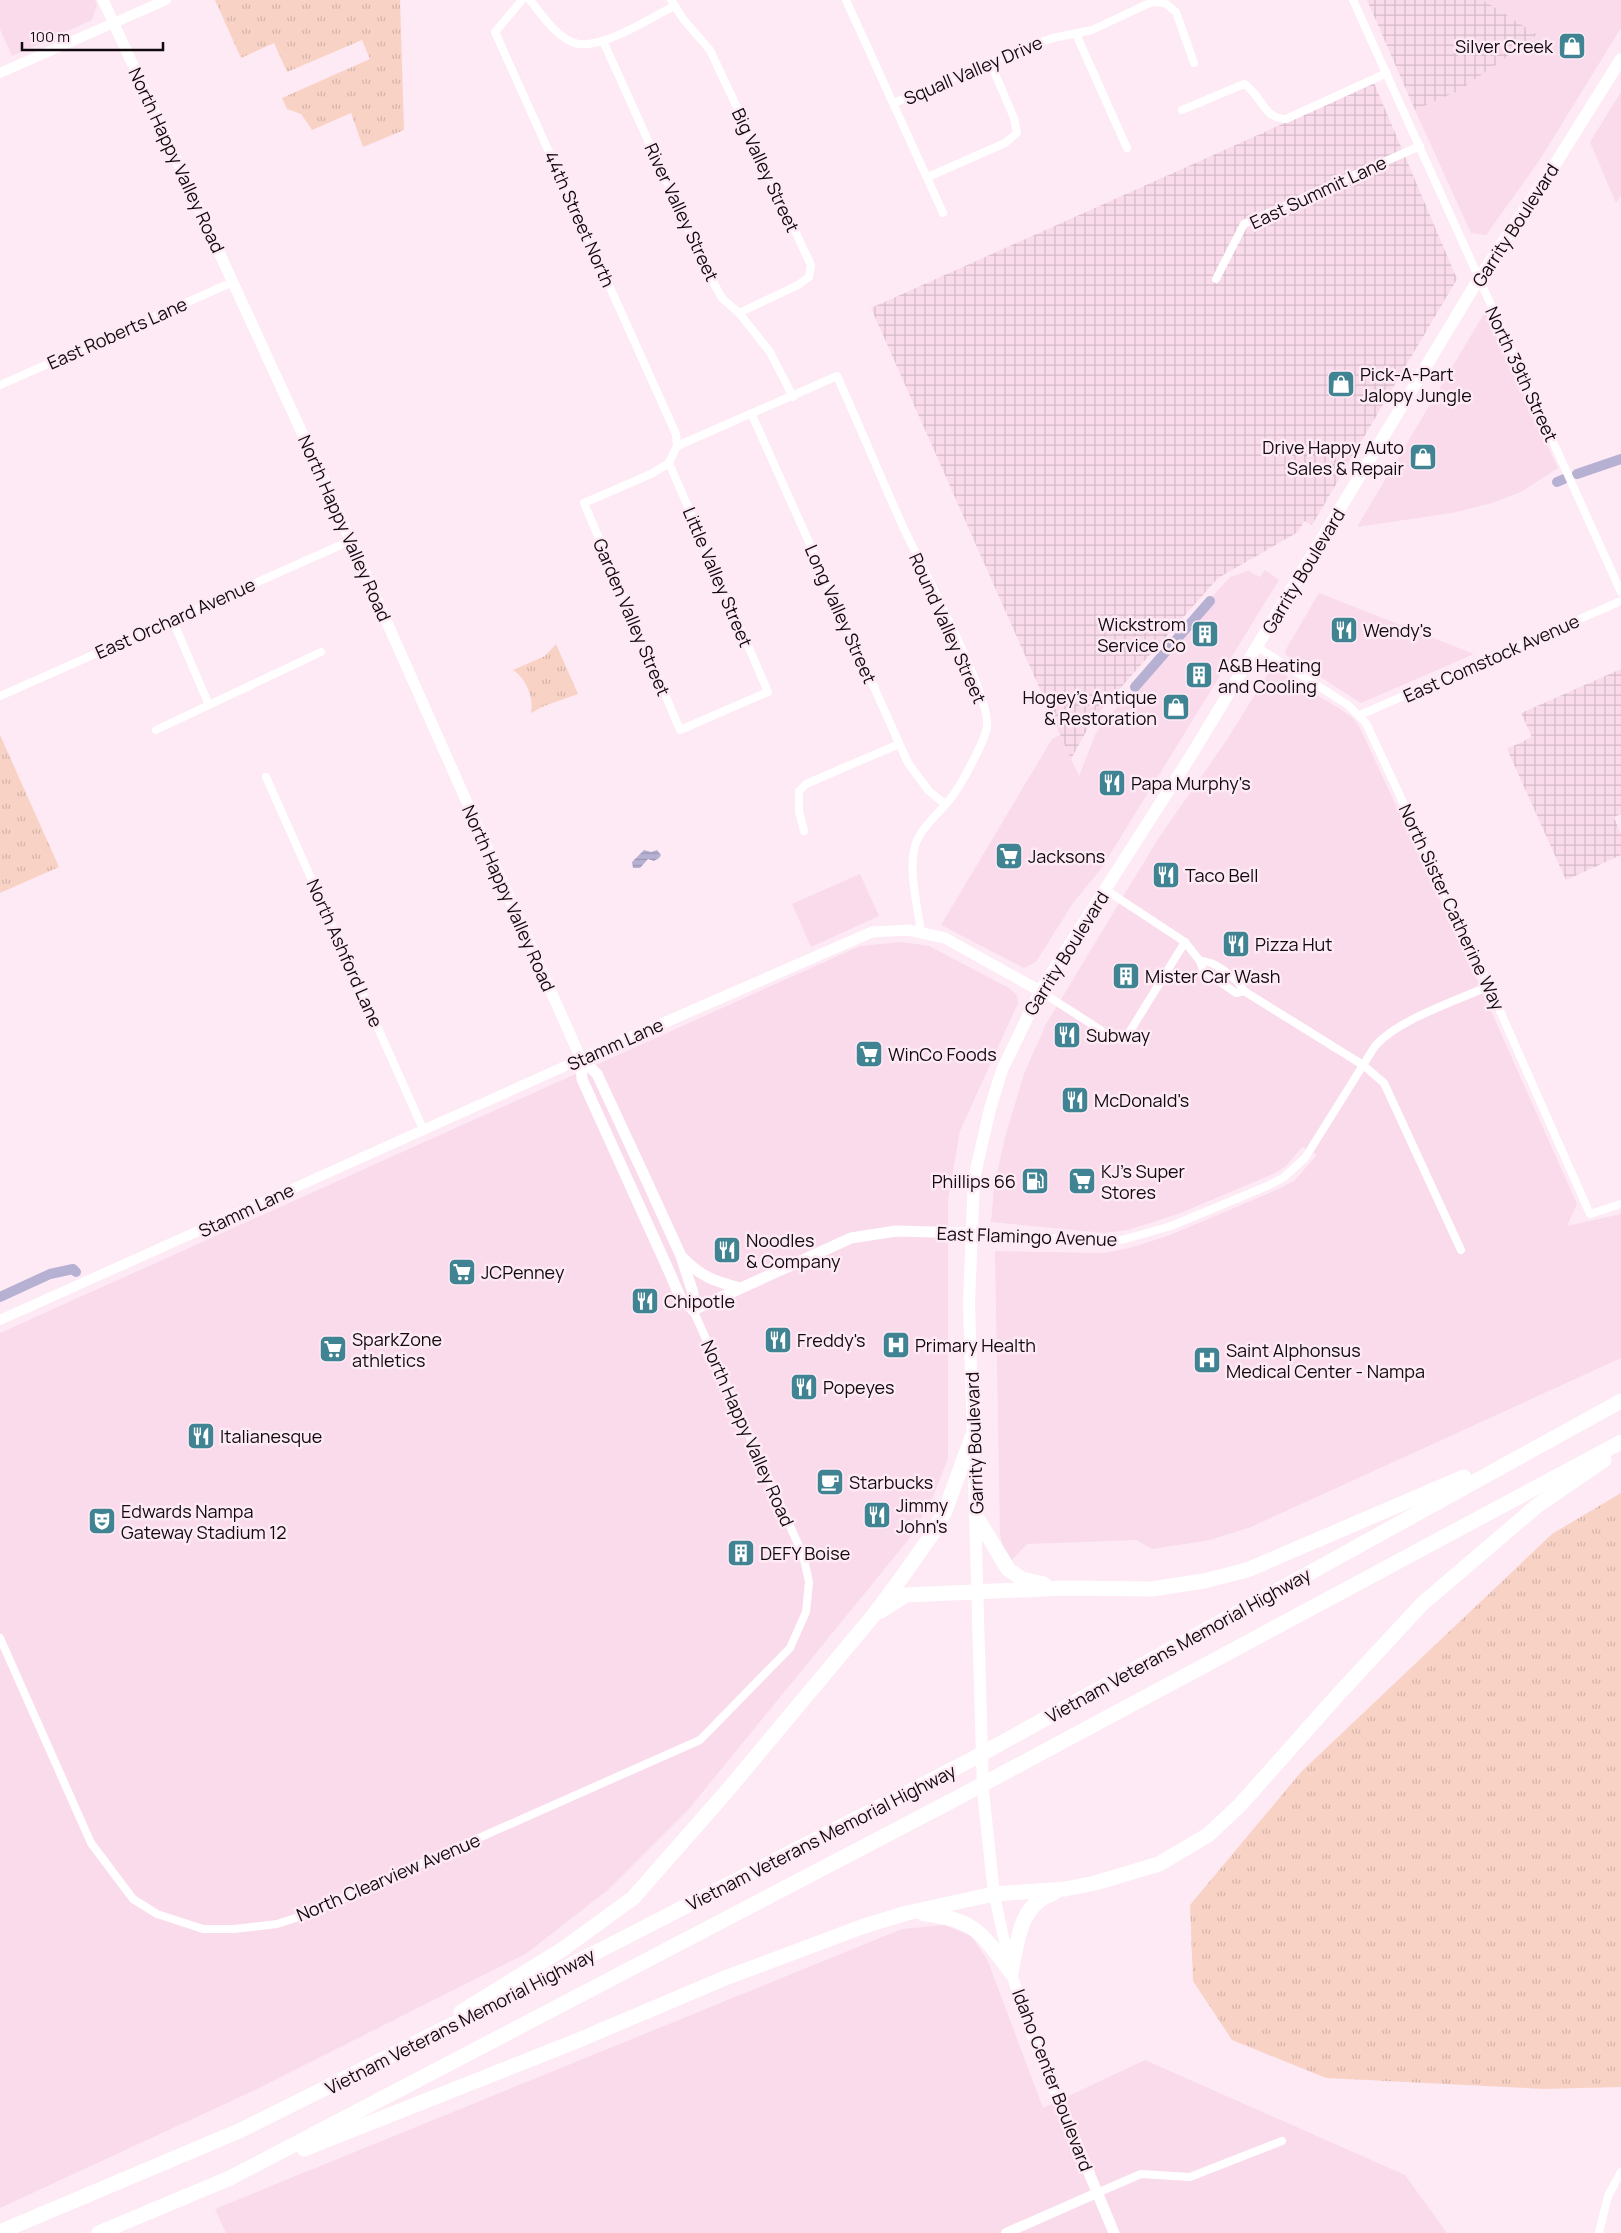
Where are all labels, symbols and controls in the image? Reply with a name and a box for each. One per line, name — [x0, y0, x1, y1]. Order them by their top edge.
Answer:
scale bar — [22, 20, 164, 52]
text: 100 m — [30, 26, 70, 47]
street label: Squall Valley Drive — [900, 30, 1046, 110]
shop icon: Silver Creek — [1557, 31, 1587, 61]
place label: Silver Creek — [1455, 34, 1554, 58]
street label: North Happy Valley Road — [123, 63, 231, 257]
street label: Big Valley Street — [727, 104, 805, 236]
street label: River Valley Street — [639, 139, 725, 285]
street label: 44th Street North — [539, 147, 621, 291]
street label: East Summit Lane — [1246, 150, 1390, 234]
street label: Garrity Boulevard — [1466, 159, 1564, 291]
street label: East Roberts Lane — [43, 291, 191, 375]
street label: North 39th Street — [1480, 303, 1564, 445]
place label: Pick-A-Part Jalopy Jungle — [1360, 362, 1472, 407]
shop icon: Pick-A-Part Jalopy Jungle — [1326, 369, 1356, 399]
street label: North Happy Valley Road — [293, 431, 397, 625]
place label: Drive Happy Auto Sales & Repair — [1262, 435, 1404, 480]
shop icon: Drive Happy Auto Sales & Repair — [1408, 442, 1438, 472]
street label: Little Valley Street — [678, 503, 758, 651]
street label: Garrity Boulevard — [1256, 504, 1350, 638]
street label: Garden Valley Street — [588, 535, 676, 699]
street label: Long Valley Street — [800, 541, 882, 687]
street label: Round Valley Street — [904, 549, 992, 707]
street label: East Orchard Avenue — [91, 572, 259, 664]
street label: East Comstock Avenue — [1399, 608, 1583, 708]
place label: Wickstrom Service Co — [1097, 612, 1186, 657]
restaurant icon: Wendy's — [1329, 615, 1359, 645]
place label: Wendy's — [1363, 618, 1432, 642]
building icon: Wickstrom Service Co — [1190, 619, 1220, 649]
place label: A&B Heating and Cooling — [1218, 653, 1321, 698]
building icon: A&B Heating and Cooling — [1184, 660, 1214, 690]
place label: Hogey's Antique & Restoration — [1023, 685, 1157, 730]
shop icon: Hogey's Antique & Restoration — [1161, 692, 1191, 722]
restaurant icon: Papa Murphy's — [1097, 768, 1127, 798]
place label: Papa Murphy's — [1131, 771, 1251, 795]
street label: North Sister Catherine Way — [1394, 800, 1511, 1014]
street label: North Happy Valley Road — [457, 801, 561, 995]
supermarket icon: Jacksons — [994, 841, 1024, 871]
place label: Jacksons — [1028, 844, 1105, 868]
restaurant icon: Taco Bell — [1151, 860, 1181, 890]
place label: Taco Bell — [1185, 863, 1258, 887]
street label: North Ashford Lane — [301, 875, 389, 1031]
street label: Garrity Boulevard — [1018, 886, 1114, 1020]
restaurant icon: Pizza Hut — [1221, 929, 1251, 959]
place label: Pizza Hut — [1255, 932, 1332, 956]
building icon: Mister Car Wash — [1111, 961, 1141, 991]
place label: Mister Car Wash — [1145, 964, 1280, 988]
street label: Stamm Lane — [563, 1012, 667, 1076]
restaurant icon: Subway — [1052, 1020, 1082, 1050]
place label: Subway — [1086, 1023, 1151, 1047]
supermarket icon: WinCo Foods — [854, 1039, 884, 1069]
place label: WinCo Foods — [888, 1042, 997, 1066]
restaurant icon: McDonald's — [1060, 1085, 1090, 1115]
place label: McDonald's — [1094, 1088, 1189, 1112]
place label: KJ's Super Stores — [1101, 1159, 1186, 1204]
fuel station icon: Phillips 66 — [1020, 1166, 1050, 1196]
supermarket icon: KJ's Super Stores — [1067, 1166, 1097, 1196]
place label: Phillips 66 — [932, 1169, 1016, 1193]
street label: Stamm Lane — [194, 1177, 298, 1243]
street label: East Flamingo Avenue — [936, 1221, 1118, 1251]
place label: Noodles & Company — [746, 1228, 841, 1273]
restaurant icon: Noodles & Company — [712, 1235, 742, 1265]
supermarket icon: JCPenney — [447, 1257, 477, 1287]
place label: JCPenney — [481, 1260, 565, 1284]
restaurant icon: Chipotle — [630, 1286, 660, 1316]
place label: Chipotle — [664, 1289, 735, 1313]
restaurant icon: Freddy's — [763, 1325, 793, 1355]
place label: SparkZone athletics — [352, 1327, 442, 1372]
place label: Freddy's — [797, 1328, 866, 1352]
hospital icon: Primary Health — [881, 1330, 911, 1360]
place label: Primary Health — [915, 1333, 1036, 1357]
supermarket icon: SparkZone athletics — [318, 1334, 348, 1364]
street label: North Happy Valley Road — [696, 1336, 800, 1530]
place label: Saint Alphonsus Medical Center - Nampa — [1226, 1338, 1425, 1383]
hospital icon: Saint Alphonsus Medical Center - Nampa — [1192, 1345, 1222, 1375]
restaurant icon: Popeyes — [789, 1372, 819, 1402]
street label: Garrity Boulevard — [960, 1372, 988, 1514]
place label: Popeyes — [823, 1375, 895, 1399]
restaurant icon: Italianesque — [186, 1421, 216, 1451]
place label: Italianesque — [220, 1424, 322, 1448]
cafe icon: Starbucks — [815, 1467, 845, 1497]
place label: Starbucks — [849, 1470, 933, 1494]
place label: Jimmy John's — [896, 1493, 949, 1538]
place label: Edwards Nampa Gateway Stadium 12 — [121, 1499, 287, 1544]
restaurant icon: Jimmy John's — [862, 1500, 892, 1530]
theatre icon: Edwards Nampa Gateway Stadium 12 — [87, 1506, 117, 1536]
building icon: DEFY Boise — [726, 1538, 756, 1568]
place label: DEFY Boise — [760, 1541, 850, 1565]
street label: Vietnam Veterans Memorial Highway — [1041, 1562, 1315, 1728]
street label: Vietnam Veterans Memorial Highway — [682, 1758, 960, 1916]
street label: North Clearview Avenue — [292, 1827, 484, 1927]
street label: Vietnam Veterans Memorial Highway — [321, 1942, 599, 2100]
street label: Idaho Center Boulevard — [1007, 1985, 1099, 2175]

